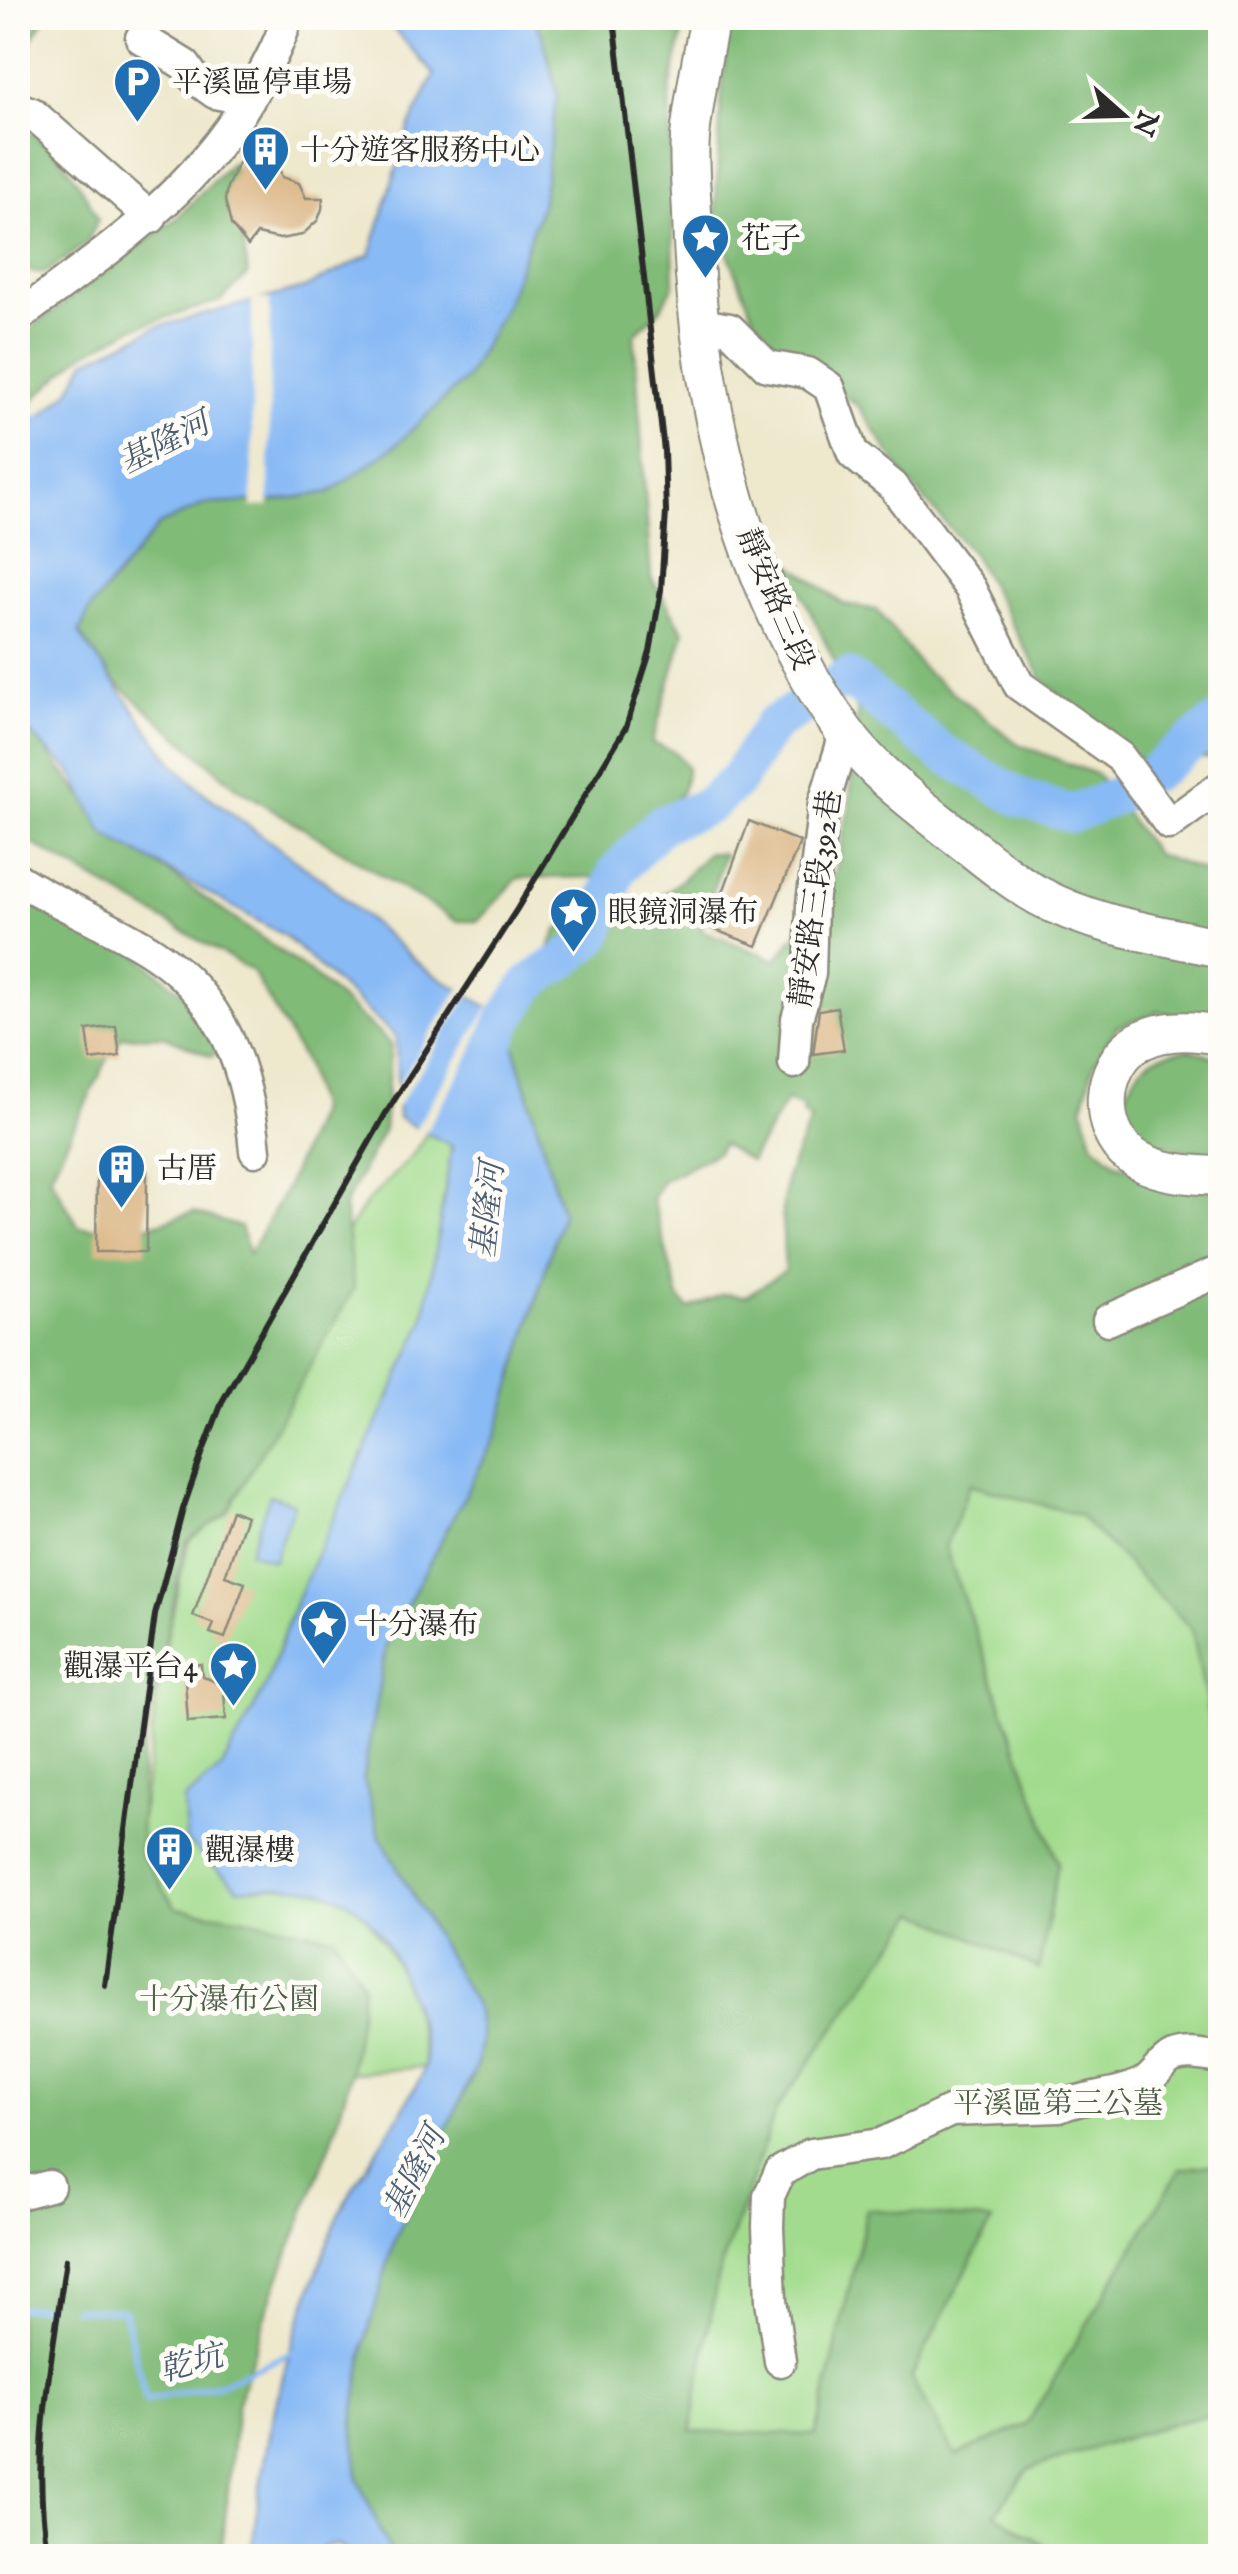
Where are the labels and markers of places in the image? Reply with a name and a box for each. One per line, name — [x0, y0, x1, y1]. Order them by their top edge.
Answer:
parking icon: 平溪區停車場 — [111, 56, 163, 124]
place label: 平溪區停車場 — [172, 65, 352, 103]
building icon: 十分遊客服務中心 — [239, 124, 291, 192]
place label: 十分遊客服務中心 — [300, 133, 540, 171]
place icon: 花子 — [680, 212, 732, 280]
place label: 花子 — [741, 221, 801, 259]
place icon: 眼鏡洞瀑布 — [547, 886, 599, 954]
place label: 眼鏡洞瀑布 — [608, 895, 758, 933]
building icon: 古厝 — [96, 1142, 148, 1210]
place label: 古厝 — [157, 1151, 217, 1189]
place icon: 十分瀑布 — [297, 1598, 349, 1666]
place label: 十分瀑布 — [358, 1607, 478, 1645]
place icon: 觀瀑平台4 — [207, 1640, 259, 1708]
place label: 觀瀑平台4 — [63, 1649, 198, 1687]
building icon: 觀瀑樓 — [144, 1824, 196, 1892]
place label: 觀瀑樓 — [205, 1833, 295, 1871]

